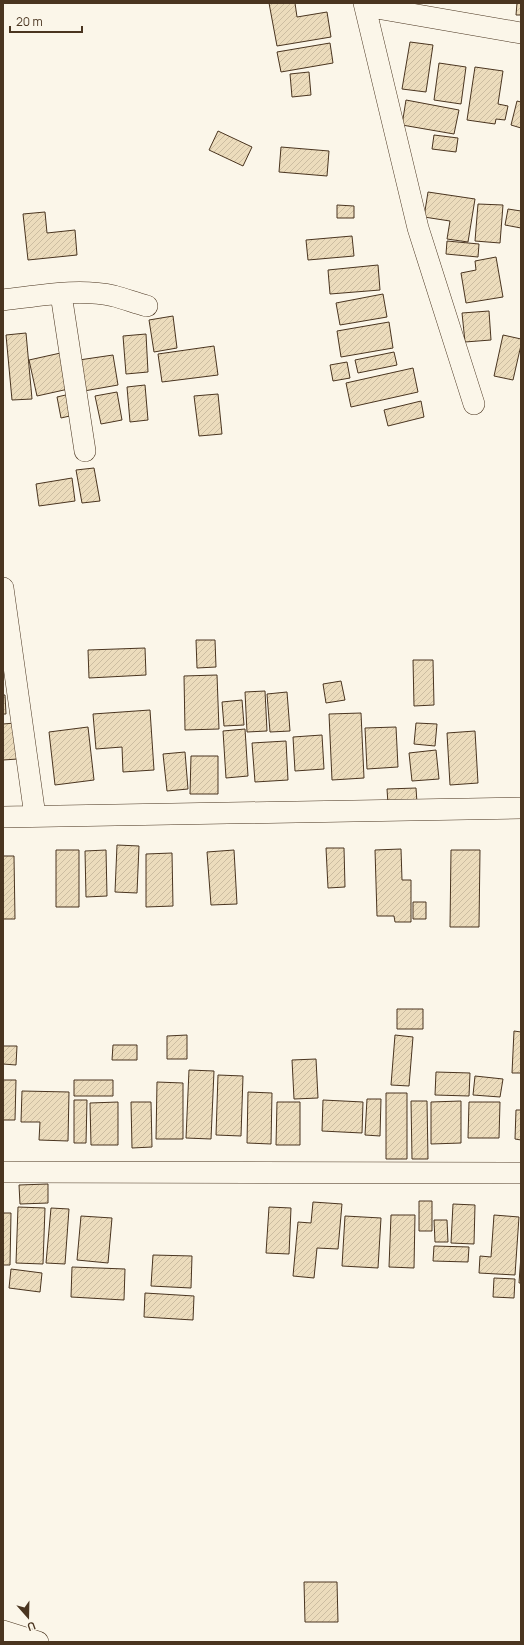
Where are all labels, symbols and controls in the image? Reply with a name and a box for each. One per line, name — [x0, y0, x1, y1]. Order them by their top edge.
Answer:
scale bar — [10, 8, 82, 34]
text: 20 m — [16, 13, 43, 30]
north arrow — [8, 1597, 48, 1637]
text: U — [25, 1618, 38, 1635]

